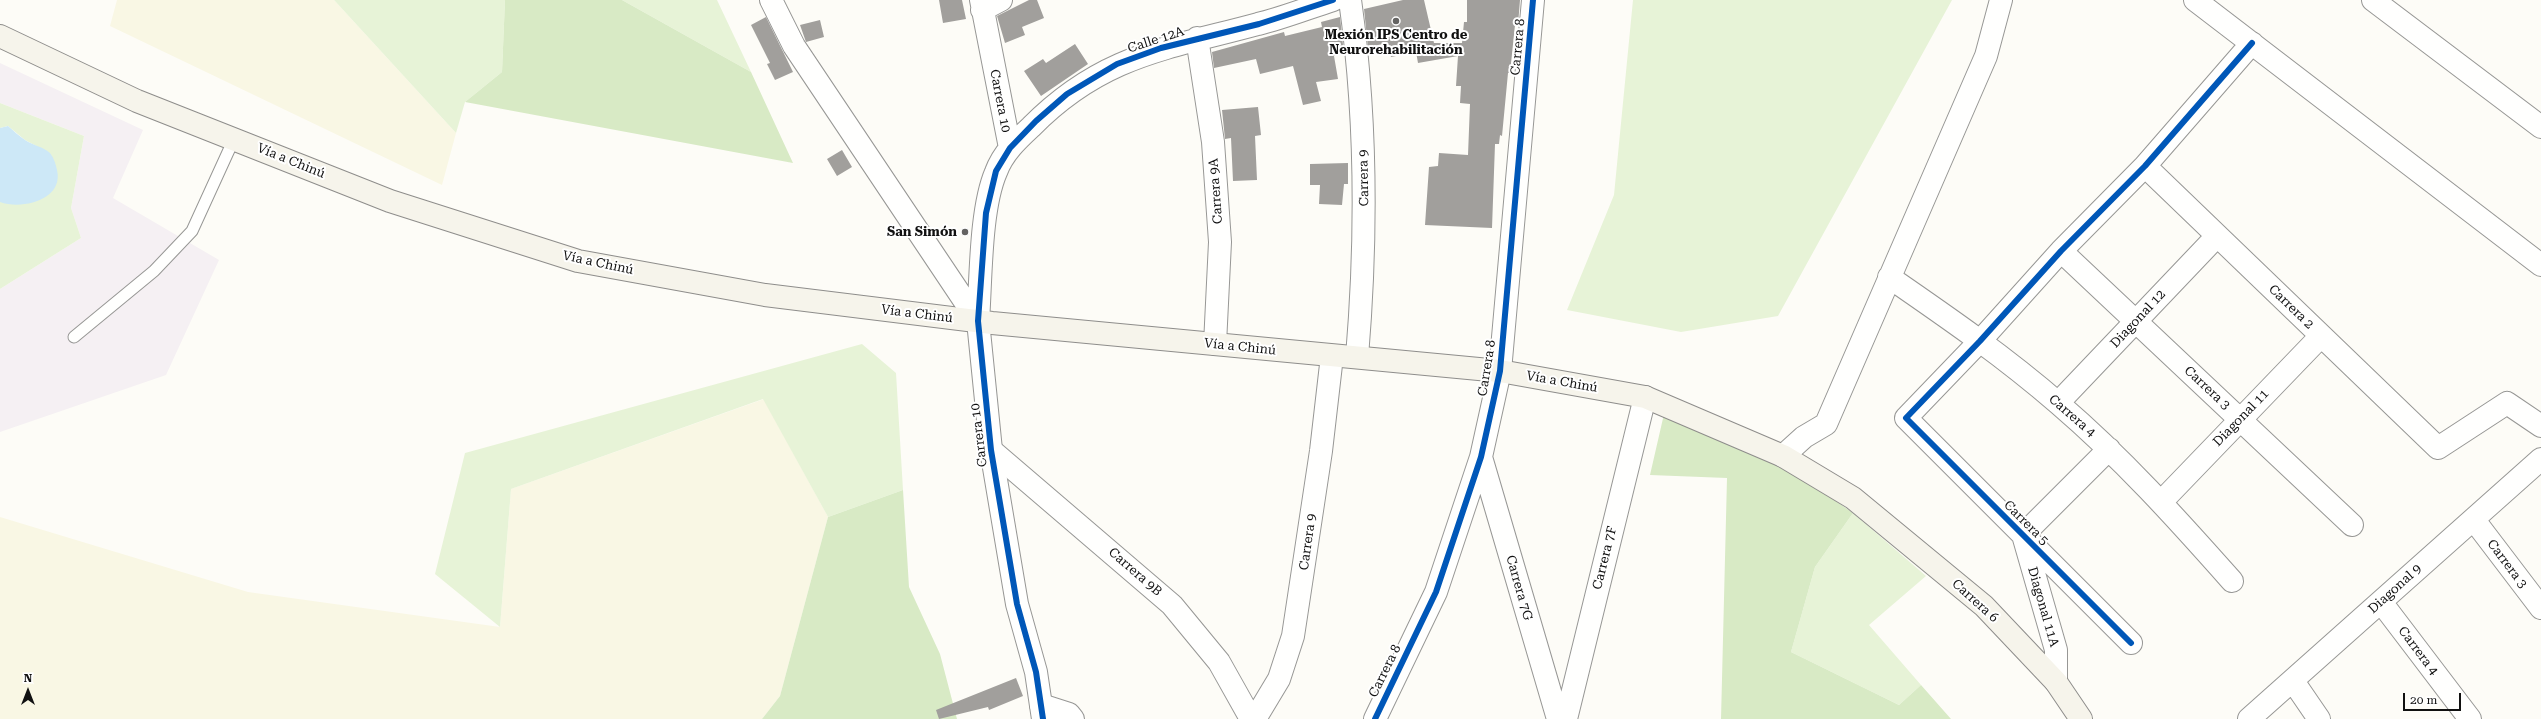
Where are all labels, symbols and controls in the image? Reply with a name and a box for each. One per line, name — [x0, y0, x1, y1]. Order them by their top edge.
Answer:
marker: Mexión IPS Centro de Neurorehabilitación — [1391, 16, 1401, 26]
street label: Carrera 8 — [1508, 18, 1528, 76]
street label: Calle 12A — [1126, 24, 1186, 56]
place label: Mexión IPS Centro de Neurorehabilitación — [1325, 27, 1467, 58]
street label: Carrera 10 — [986, 68, 1014, 134]
street label: Vía a Chinú — [255, 140, 327, 182]
street label: Carrera 9 — [1356, 149, 1372, 207]
street label: Carrera 9A — [1206, 158, 1226, 224]
place label: San Simón — [887, 224, 957, 240]
marker: San Simón — [960, 227, 970, 237]
street label: Vía a Chinú — [561, 248, 635, 278]
street label: Carrera 2 — [2265, 282, 2317, 332]
street label: Diagonal 12 — [2107, 287, 2169, 351]
street label: Vía a Chinú — [880, 302, 954, 326]
street label: Vía a Chinú — [1203, 335, 1277, 359]
street label: Carrera 8 — [1475, 339, 1499, 397]
street label: Carrera 3 — [2181, 363, 2233, 413]
street label: Vía a Chinú — [1525, 368, 1599, 396]
street label: Diagonal 11 — [2210, 386, 2272, 450]
street label: Carrera 4 — [2045, 391, 2099, 441]
street label: Carrera 10 — [967, 402, 991, 468]
street label: Carrera 5 — [2000, 497, 2052, 549]
street label: Carrera 9 — [1296, 513, 1320, 571]
street label: Carrera 7F — [1590, 525, 1620, 591]
street label: Carrera 3 — [2484, 537, 2530, 591]
street label: Carrera 9B — [1105, 545, 1165, 599]
street label: Carrera 7G — [1502, 554, 1536, 622]
street label: Diagonal 9 — [2365, 561, 2425, 617]
street label: Diagonal 11A — [2024, 565, 2062, 649]
street label: Carrera 6 — [1949, 576, 2001, 626]
street label: Carrera 4 — [2395, 624, 2441, 678]
street label: Carrera 8 — [1366, 642, 1404, 700]
north arrow — [8, 671, 48, 711]
text: N — [24, 672, 32, 685]
scale bar — [2405, 685, 2463, 711]
text: 20 m — [2410, 693, 2437, 707]

